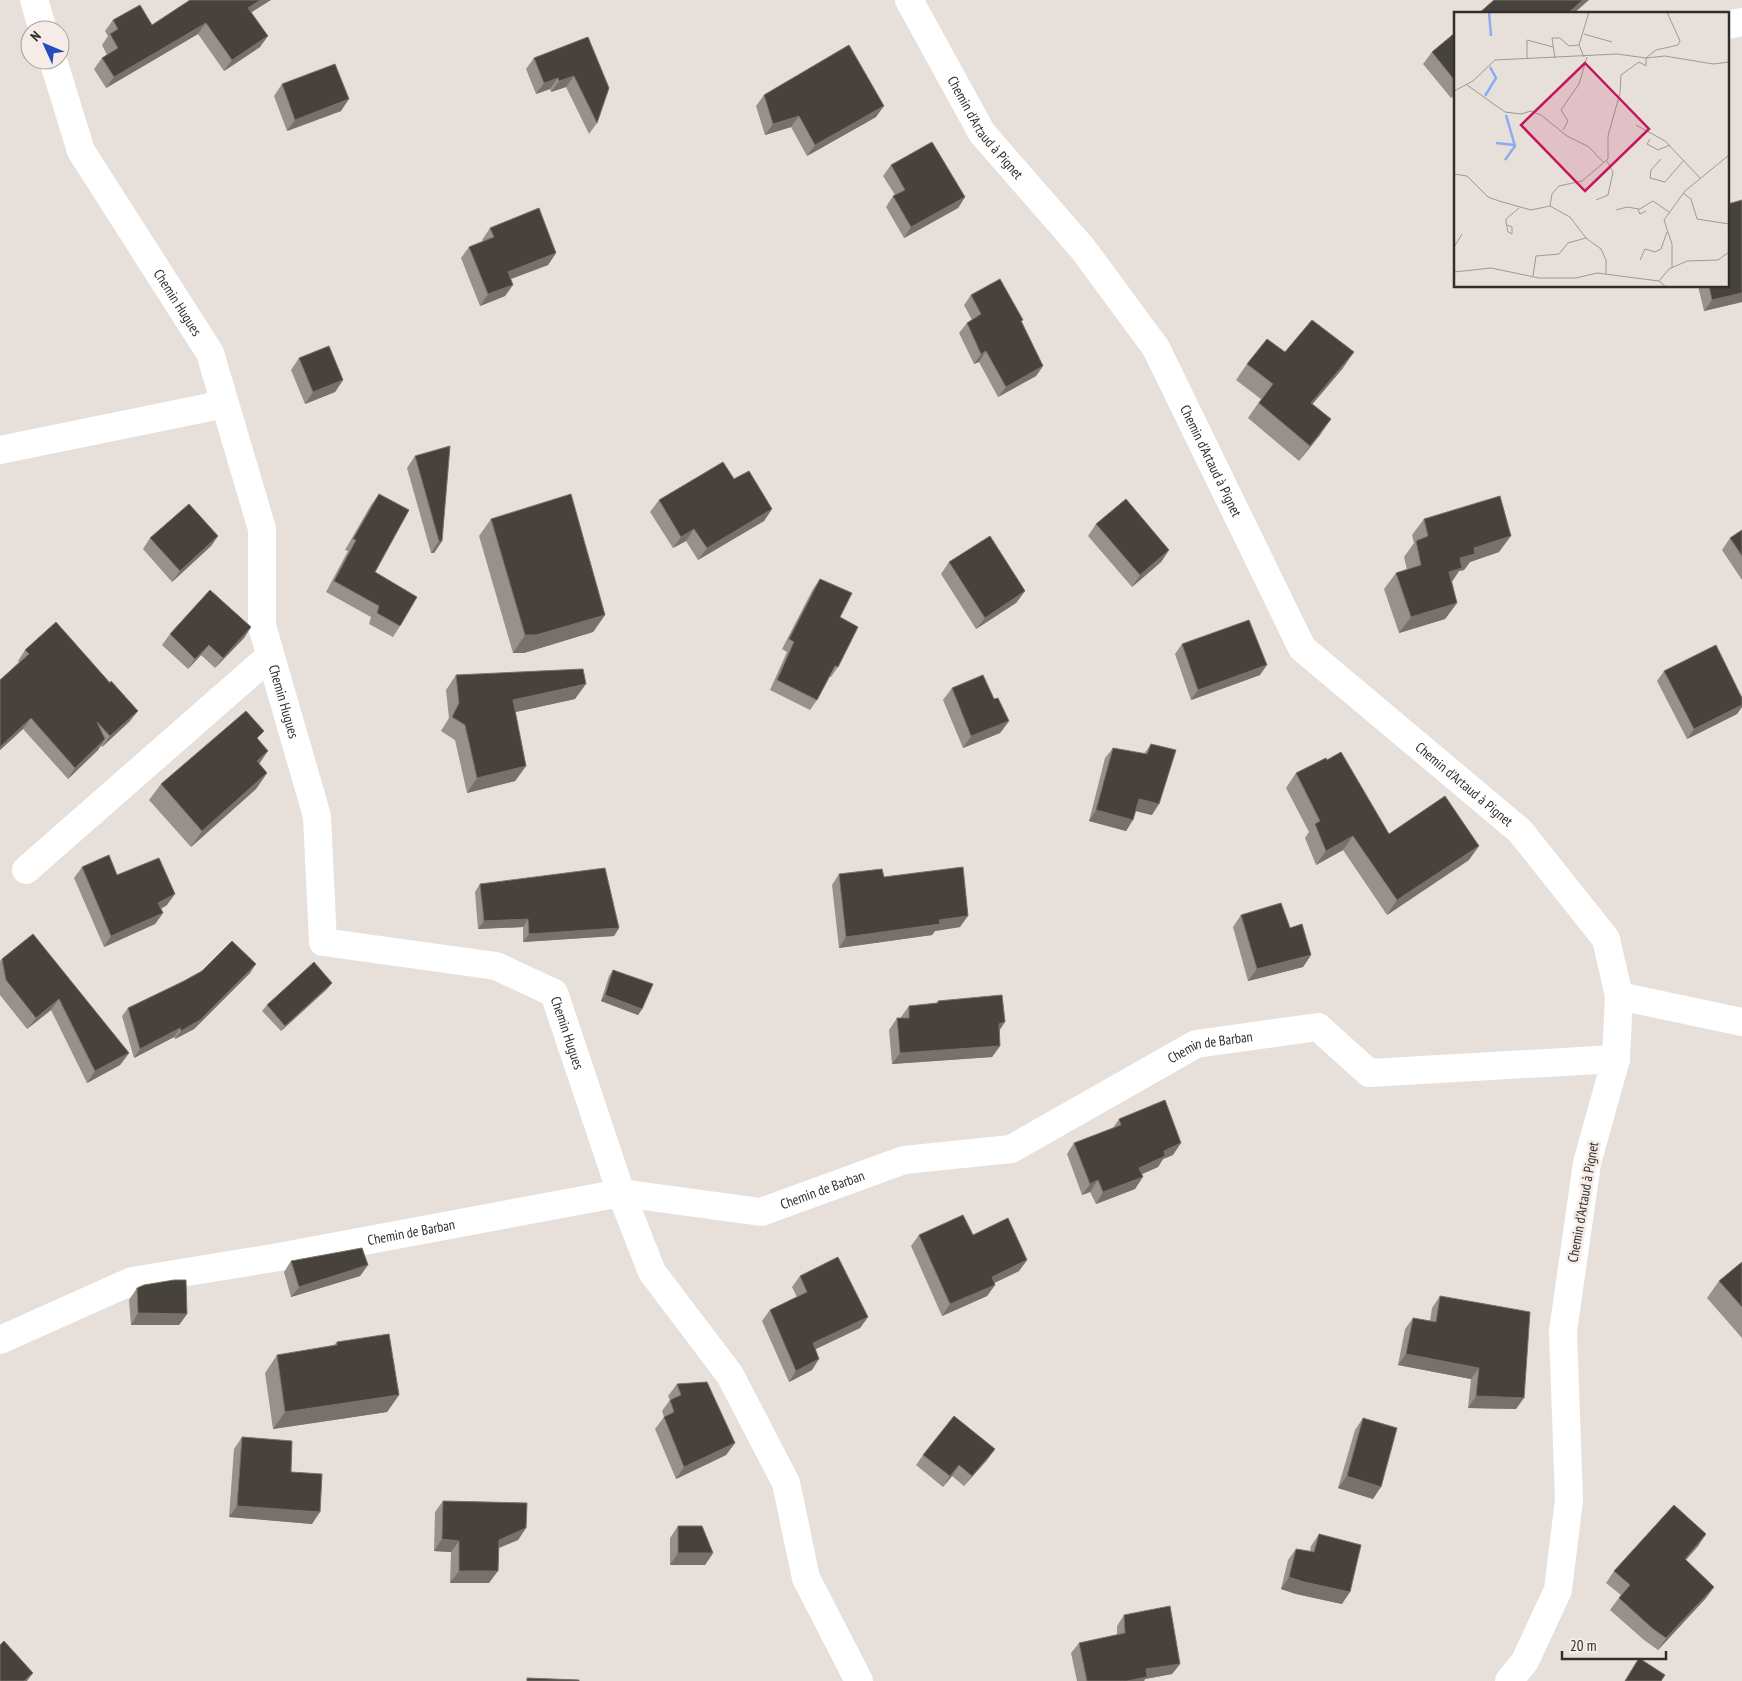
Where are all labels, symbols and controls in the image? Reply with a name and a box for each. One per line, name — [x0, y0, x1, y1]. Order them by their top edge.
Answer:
inset map — [1454, 12, 1730, 288]
north arrow — [20, 20, 70, 70]
text: N — [27, 27, 45, 45]
street label: Chemin d'Artaud à Pignet — [943, 73, 1027, 183]
street label: Chemin Hugues — [150, 266, 206, 340]
street label: Chemin d'Artaud à Pignet — [1176, 402, 1246, 520]
street label: Chemin Hugues — [265, 663, 303, 741]
street label: Chemin d'Artaud à Pignet — [1412, 738, 1517, 830]
street label: Chemin Hugues — [547, 994, 588, 1072]
street label: Chemin de Barban — [1164, 1027, 1254, 1067]
street label: Chemin d'Artaud à Pignet — [1564, 1140, 1602, 1264]
street label: Chemin de Barban — [778, 1166, 867, 1213]
street label: Chemin de Barban — [366, 1215, 456, 1249]
scale bar — [1562, 1628, 1666, 1660]
text: 20 m — [1570, 1636, 1596, 1655]

